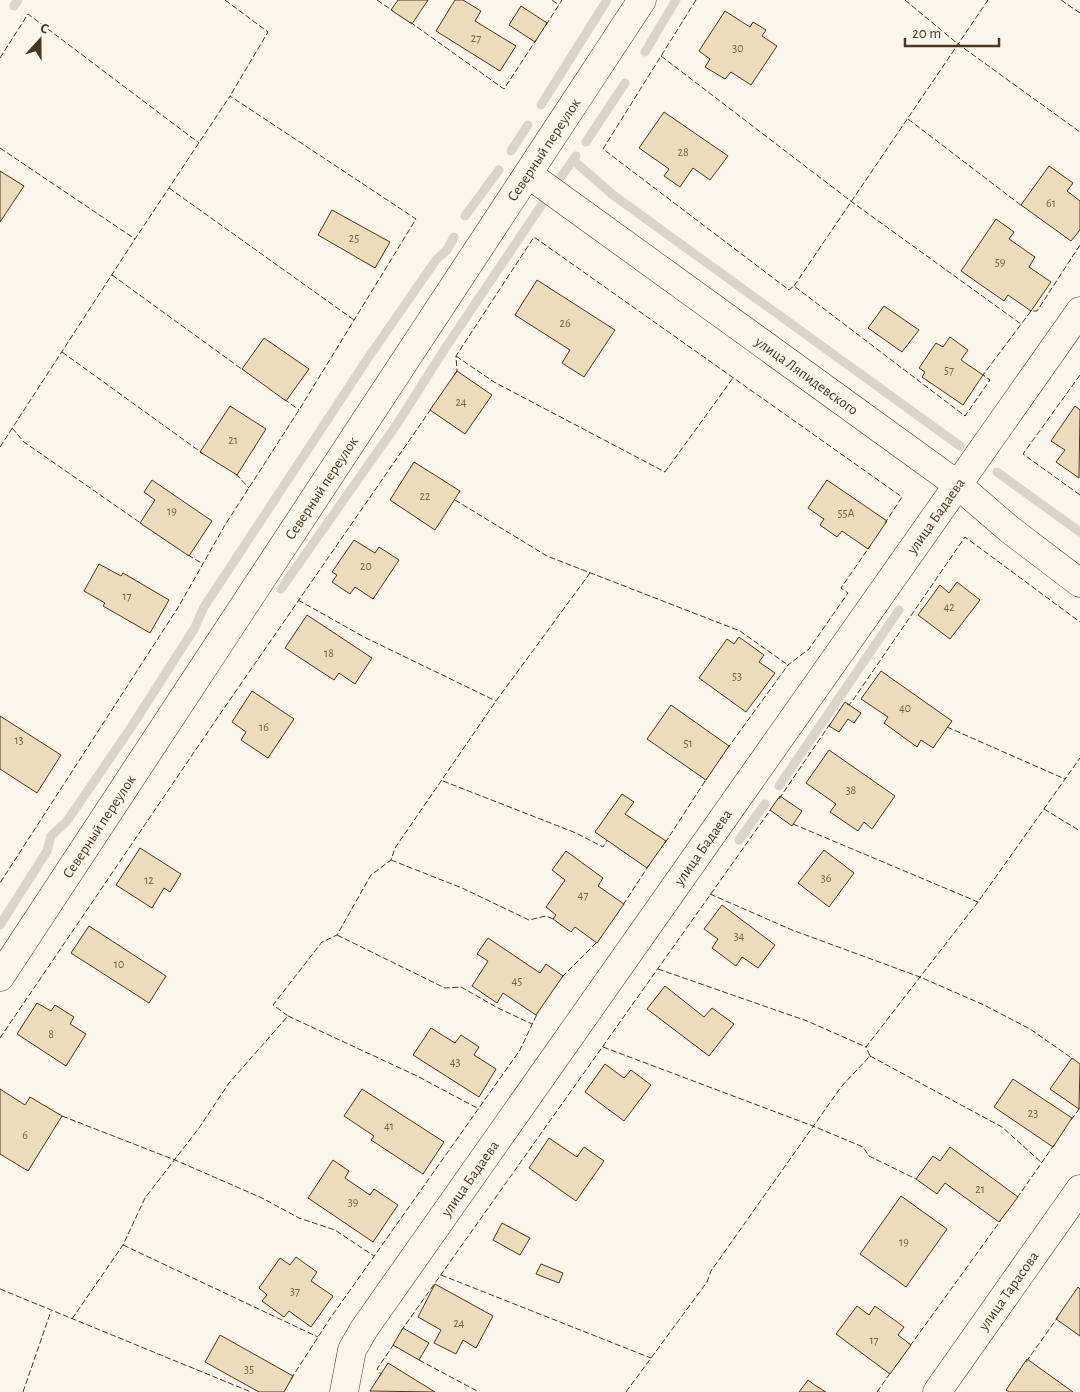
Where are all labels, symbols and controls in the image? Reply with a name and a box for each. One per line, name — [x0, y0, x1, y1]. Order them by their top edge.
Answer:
north arrow — [15, 15, 65, 65]
scale bar — [905, 15, 999, 47]
text: С — [38, 21, 51, 37]
text: 20 m — [912, 26, 941, 41]
house number: 27 — [471, 32, 481, 44]
house number: 30 — [732, 42, 744, 54]
street label: Северный переулок — [505, 95, 583, 204]
house number: 28 — [677, 146, 689, 158]
house number: 61 — [1046, 197, 1056, 209]
house number: 25 — [349, 232, 359, 244]
house number: 59 — [995, 256, 1006, 268]
house number: 26 — [559, 317, 571, 329]
street label: улица Ляпидевского — [751, 333, 861, 418]
house number: 57 — [944, 364, 954, 376]
house number: 24 — [455, 396, 467, 408]
house number: 21 — [228, 434, 238, 446]
street label: Северный переулок — [282, 434, 361, 543]
street label: улица Бадаева — [904, 475, 968, 558]
house number: 22 — [420, 490, 431, 502]
house number: 19 — [167, 505, 177, 517]
house number: 55А — [837, 507, 855, 519]
house number: 20 — [360, 560, 372, 572]
house number: 17 — [122, 590, 132, 602]
house number: 42 — [943, 601, 955, 613]
house number: 18 — [324, 647, 334, 659]
house number: 53 — [732, 670, 742, 682]
house number: 40 — [899, 702, 911, 714]
house number: 16 — [259, 721, 269, 733]
house number: 13 — [14, 734, 24, 746]
house number: 51 — [683, 737, 693, 749]
street label: Северный переулок — [60, 772, 139, 881]
house number: 38 — [846, 784, 857, 796]
street label: улица Бадаева — [671, 807, 735, 889]
house number: 36 — [821, 872, 832, 884]
house number: 12 — [144, 874, 154, 886]
house number: 47 — [578, 889, 588, 901]
house number: 34 — [734, 930, 745, 942]
house number: 10 — [114, 958, 124, 970]
house number: 45 — [512, 975, 522, 987]
house number: 8 — [48, 1028, 54, 1040]
house number: 43 — [450, 1056, 460, 1068]
house number: 23 — [1028, 1107, 1038, 1119]
house number: 41 — [384, 1120, 394, 1132]
house number: 6 — [22, 1129, 28, 1141]
street label: улица Бадаева — [438, 1138, 502, 1220]
house number: 21 — [975, 1183, 985, 1195]
house number: 39 — [348, 1196, 359, 1208]
house number: 19 — [899, 1236, 909, 1248]
street label: улица Тарасова — [975, 1249, 1042, 1334]
house number: 37 — [290, 1285, 300, 1297]
house number: 24 — [453, 1317, 465, 1329]
house number: 17 — [869, 1334, 879, 1346]
house number: 35 — [244, 1363, 254, 1375]

